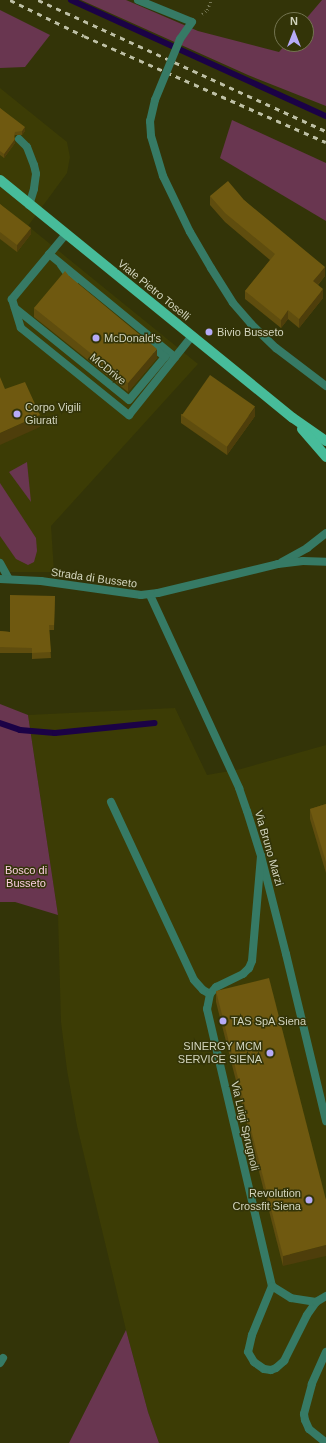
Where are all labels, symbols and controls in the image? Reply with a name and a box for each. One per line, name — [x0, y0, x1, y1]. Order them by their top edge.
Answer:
north arrow — [274, 12, 314, 52]
text: N — [290, 15, 298, 27]
street label: Viale Pietro Toselli — [115, 257, 193, 323]
place label: Bivio Busseto — [217, 325, 284, 339]
marker: Bivio Busseto — [204, 327, 214, 337]
place label: McDonald's — [104, 331, 161, 345]
marker: McDonald's — [91, 333, 101, 343]
street label: MCDrive — [87, 350, 129, 388]
place label: Corpo Vigili Giurati — [25, 401, 81, 427]
marker: Corpo Vigili Giurati — [12, 409, 22, 419]
street label: Strada di Busseto — [50, 565, 138, 591]
street label: Via Bruno Marzi — [252, 809, 286, 887]
park label: Bosco di Busseto — [5, 864, 47, 890]
place label: TAS SpA Siena — [231, 1014, 307, 1028]
marker: TAS SpA Siena — [218, 1016, 228, 1026]
place label: SINERGY MCM SERVICE SIENA — [178, 1040, 262, 1066]
marker: SINERGY MCM SERVICE SIENA — [265, 1048, 275, 1058]
street label: Via Luigi Sprugnoli — [228, 1080, 262, 1172]
place label: Revolution Crossfit Siena — [233, 1187, 301, 1213]
marker: Revolution Crossfit Siena — [304, 1195, 314, 1205]

